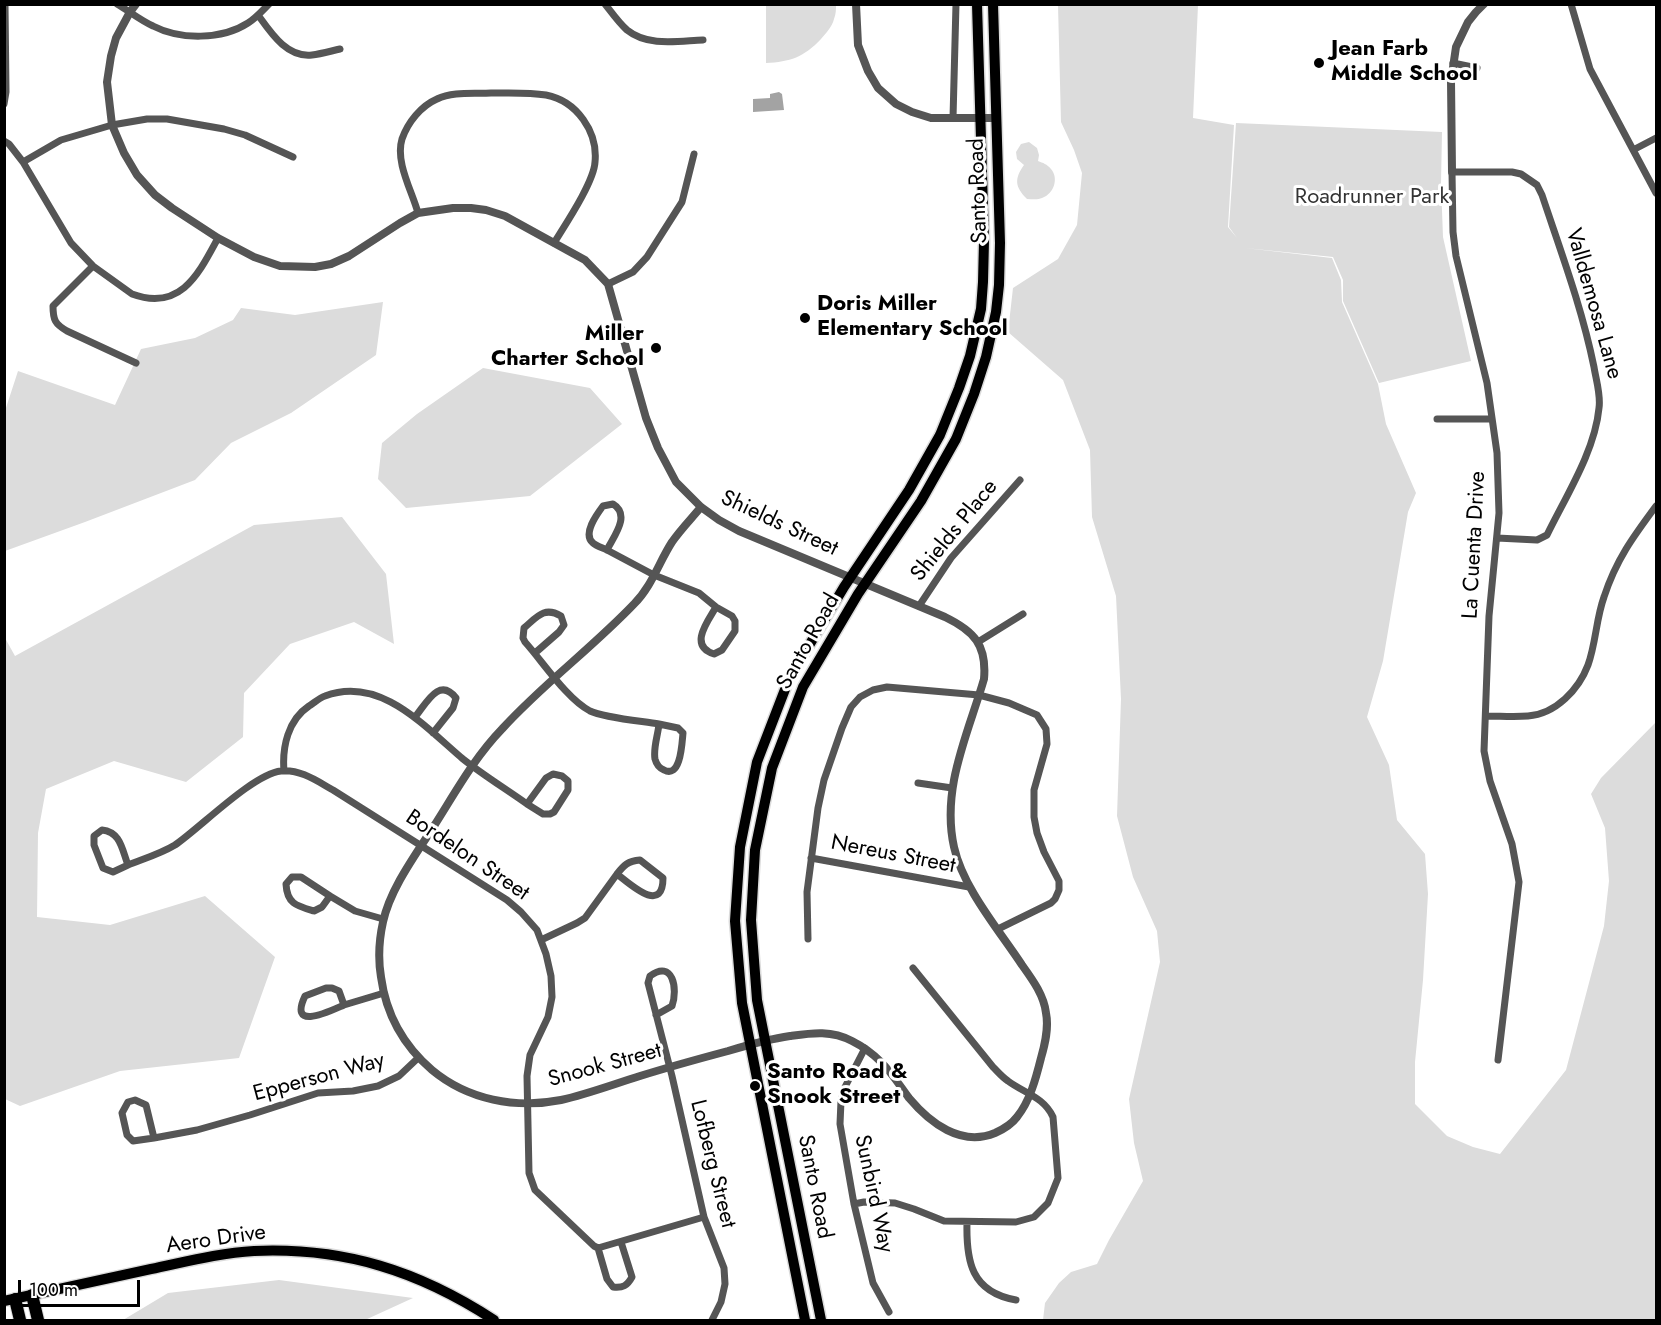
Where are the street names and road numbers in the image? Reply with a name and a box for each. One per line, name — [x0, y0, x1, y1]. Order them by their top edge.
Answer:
street label: Santo Road — [964, 138, 994, 244]
street label: Valldemosa Lane — [1559, 226, 1627, 382]
street label: La Cuenta Drive — [1458, 470, 1492, 620]
street label: Shields Place — [906, 475, 1004, 587]
street label: Shields Street — [716, 485, 842, 563]
street label: Santo Road — [772, 589, 846, 695]
street label: Bordelon Street — [400, 805, 534, 907]
street label: Nereus Street — [828, 830, 958, 880]
street label: Snook Street — [545, 1038, 665, 1094]
street label: Epperson Way — [250, 1048, 388, 1108]
street label: Lofberg Street — [683, 1097, 741, 1231]
street label: Santo Road — [791, 1133, 837, 1241]
street label: Sunbird Way — [848, 1133, 898, 1255]
street label: Aero Drive — [164, 1220, 268, 1260]

